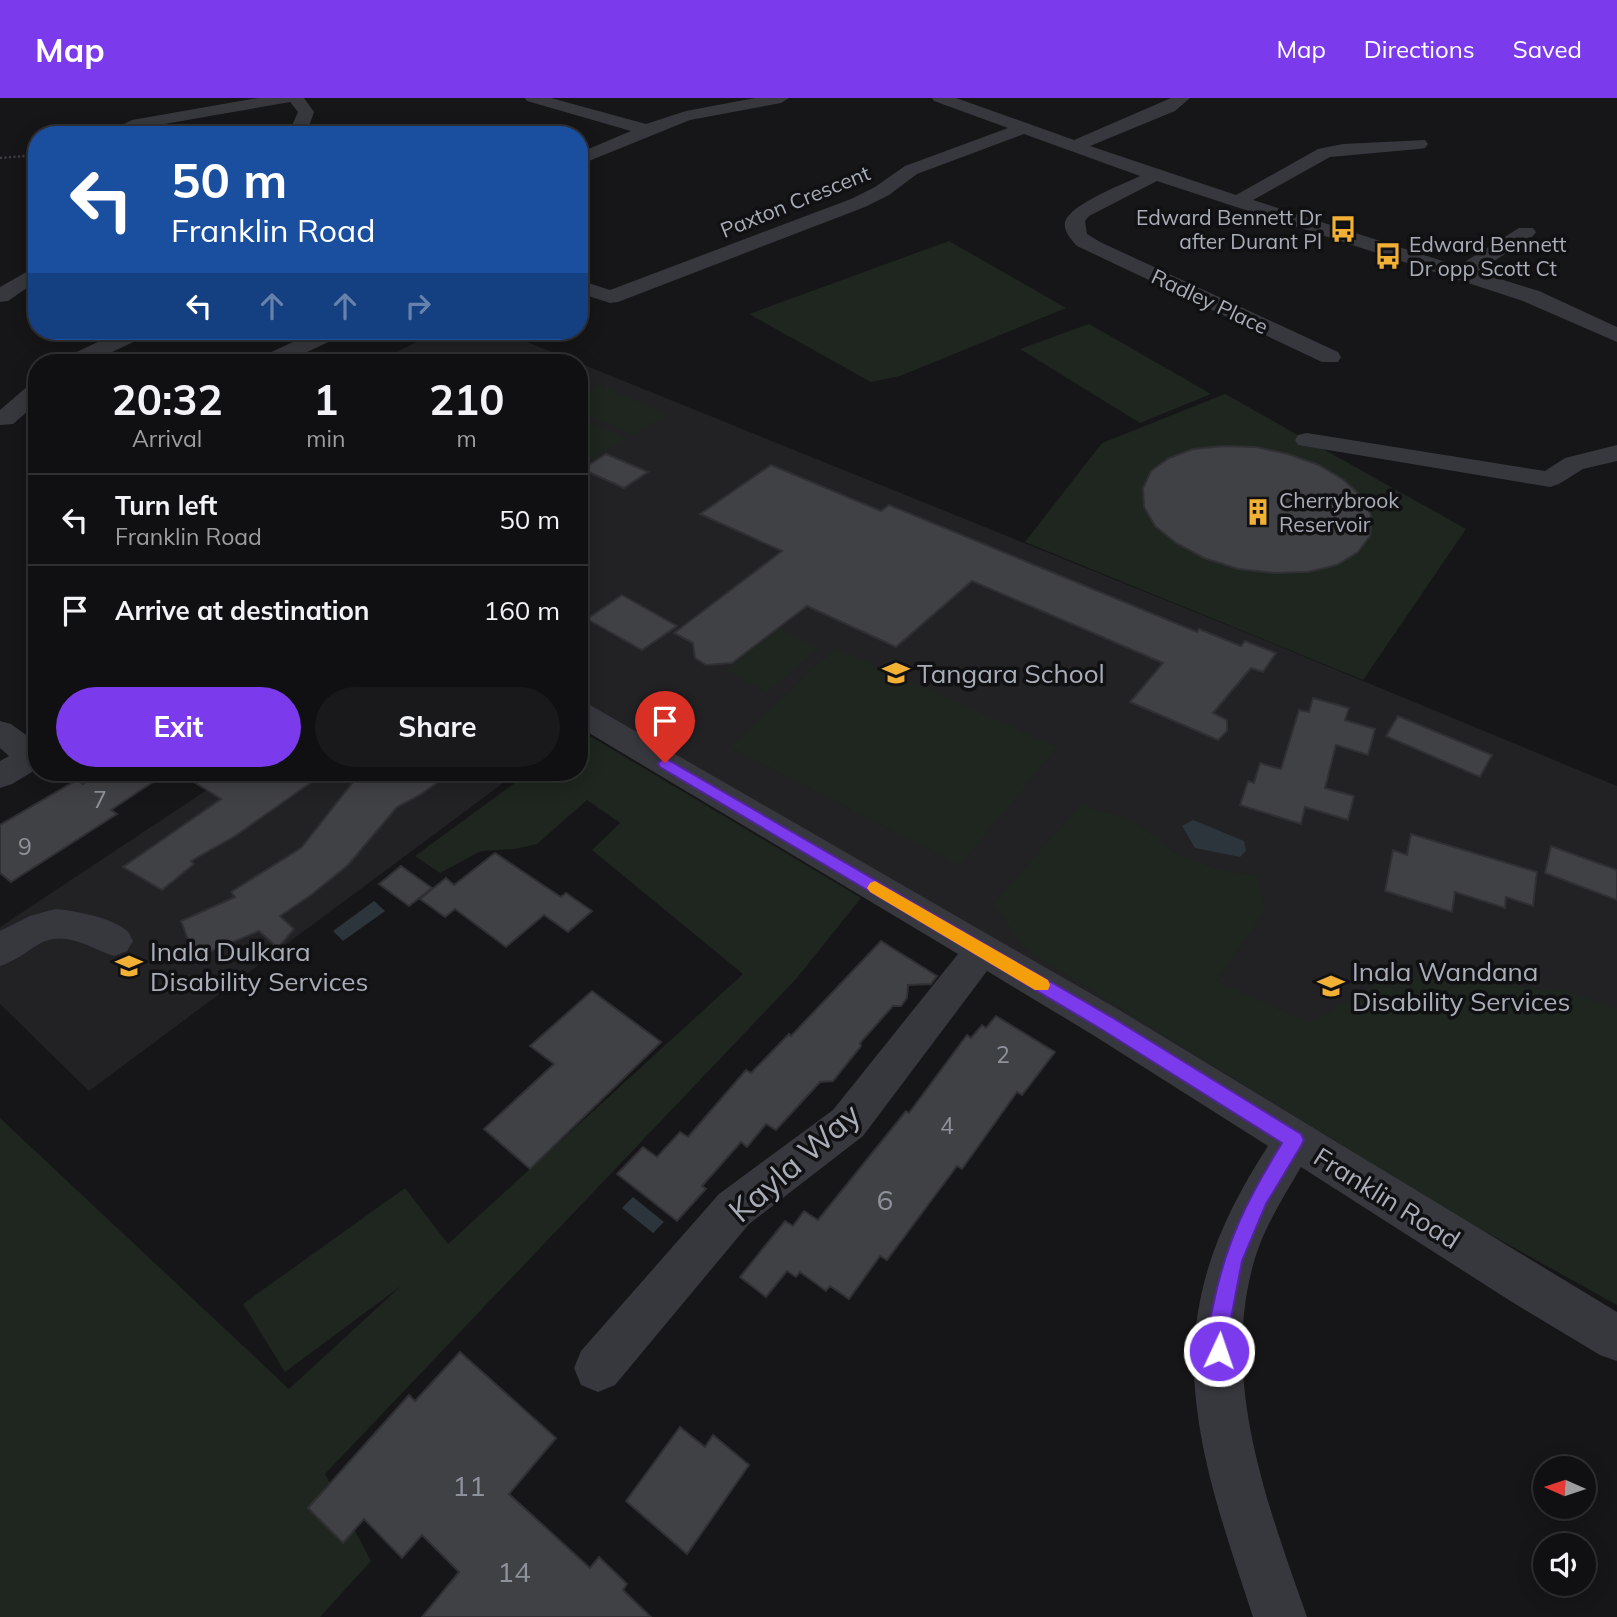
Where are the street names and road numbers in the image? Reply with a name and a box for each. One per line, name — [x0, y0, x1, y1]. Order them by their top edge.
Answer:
street label: Paxton Crescent — [716, 159, 874, 243]
street label: Radley Place — [1148, 263, 1272, 339]
street label: Kayla Way — [720, 1094, 868, 1230]
street label: Franklin Road — [1308, 1140, 1466, 1256]

